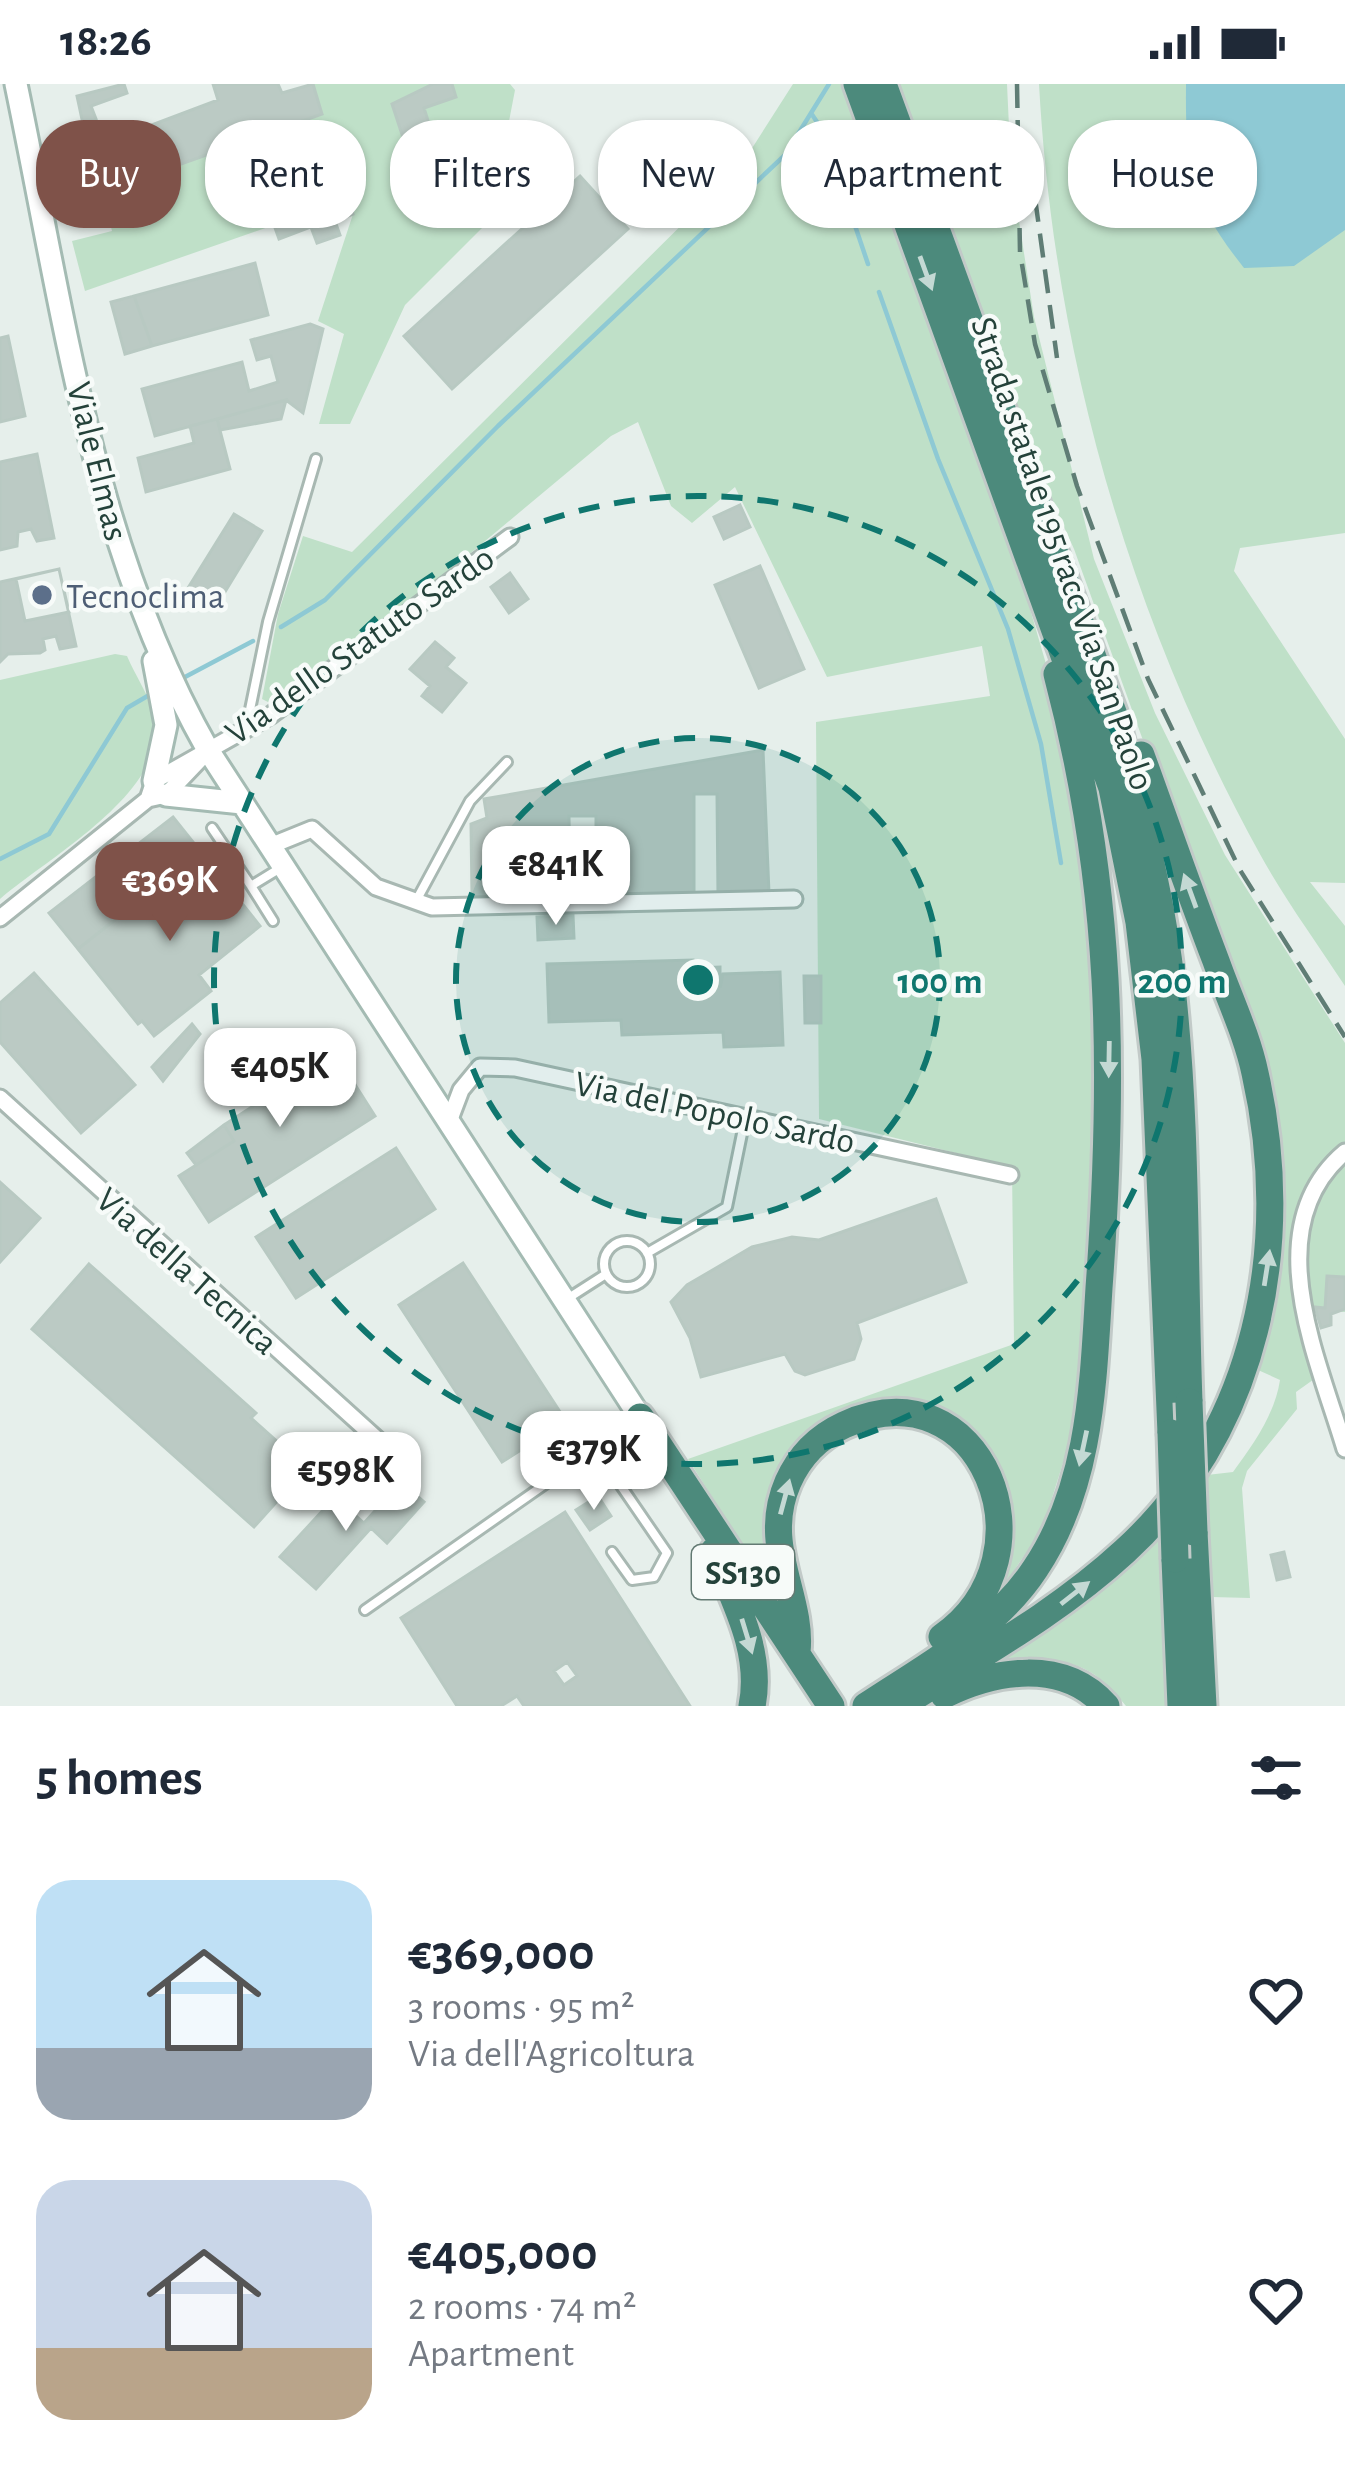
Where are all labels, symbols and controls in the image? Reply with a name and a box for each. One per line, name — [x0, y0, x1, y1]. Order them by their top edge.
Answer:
text: 18:26 — [60, 19, 152, 64]
chip: Buy — [36, 120, 181, 228]
chip: Rent — [205, 120, 366, 228]
chip: Filters — [390, 120, 574, 228]
chip: New — [598, 120, 757, 228]
chip: Apartment — [781, 120, 1044, 228]
chip: House — [1068, 120, 1257, 228]
one-way arrow — [918, 255, 936, 291]
street label: Strada statale 195 racc Via San Paolo — [964, 313, 1160, 795]
street label: Viale Elmas — [60, 379, 134, 544]
street label: Via dello Statuto Sardo — [219, 540, 501, 752]
place label: Tecnoclima — [66, 579, 225, 615]
marker: Tecnoclima — [29, 582, 55, 608]
pin: €841K — [472, 826, 640, 928]
pin: €369K — [86, 842, 254, 944]
text: €841K — [509, 845, 603, 884]
text: €369K — [122, 861, 218, 900]
one-way arrow — [1180, 873, 1198, 909]
centre of rings — [677, 959, 719, 1001]
text: 100 m — [898, 964, 982, 1000]
text: 200 m — [1138, 964, 1226, 1000]
pin: €405K — [196, 1028, 364, 1130]
one-way arrow — [1100, 1041, 1119, 1079]
text: €405K — [231, 1047, 329, 1086]
street label: Via del Popolo Sardo — [571, 1066, 858, 1160]
street label: Via della Tecnica — [89, 1181, 284, 1362]
one-way arrow — [1259, 1248, 1277, 1286]
pin: €379K — [510, 1411, 678, 1513]
one-way arrow — [1073, 1429, 1092, 1467]
text: €379K — [547, 1430, 641, 1469]
pin: €598K — [262, 1432, 430, 1534]
text: €598K — [298, 1451, 394, 1490]
one-way arrow — [777, 1478, 796, 1515]
road number: SS130 — [692, 1545, 794, 1599]
one-way arrow — [1060, 1581, 1091, 1606]
one-way arrow — [739, 1618, 757, 1655]
icon: filters — [1243, 1745, 1309, 1811]
text: 5 homes — [36, 1753, 203, 1804]
icon: home — [132, 1928, 276, 2072]
text: €369,000 — [408, 1928, 594, 1979]
icon: heart — [1243, 1967, 1309, 2033]
text: 3 rooms · 95 m² — [408, 1988, 634, 2027]
text: Via dell'Agricoltura — [408, 2035, 695, 2074]
icon: home — [132, 2228, 276, 2372]
text: €405,000 — [408, 2228, 597, 2279]
icon: heart — [1243, 2267, 1309, 2333]
text: 2 rooms · 74 m² — [408, 2288, 636, 2327]
text: Apartment — [408, 2335, 574, 2374]

